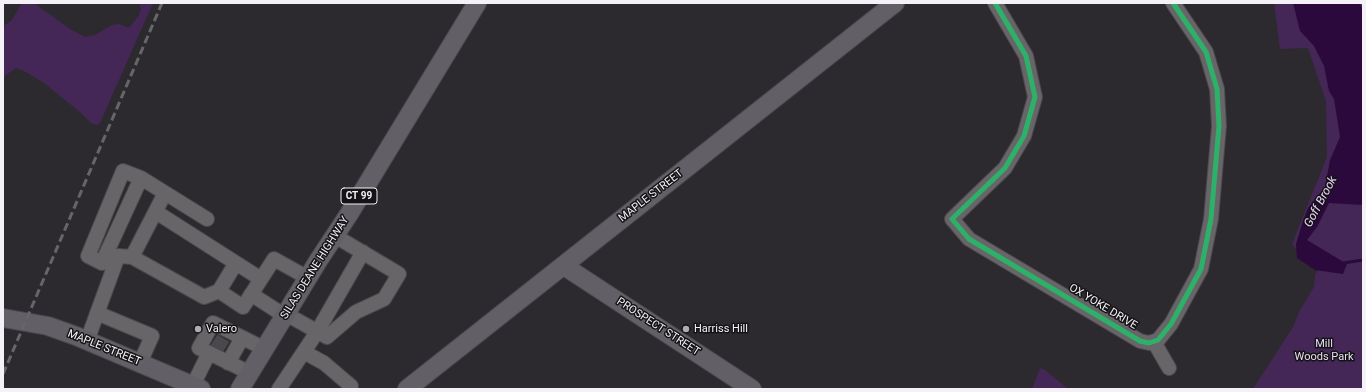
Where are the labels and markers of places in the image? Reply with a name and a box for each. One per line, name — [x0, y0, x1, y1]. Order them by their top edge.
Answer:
place label: Valero — [206, 322, 237, 336]
place label: Harriss Hill — [694, 322, 748, 336]
marker: Valero — [193, 324, 203, 334]
marker: Harriss Hill — [681, 324, 691, 334]

